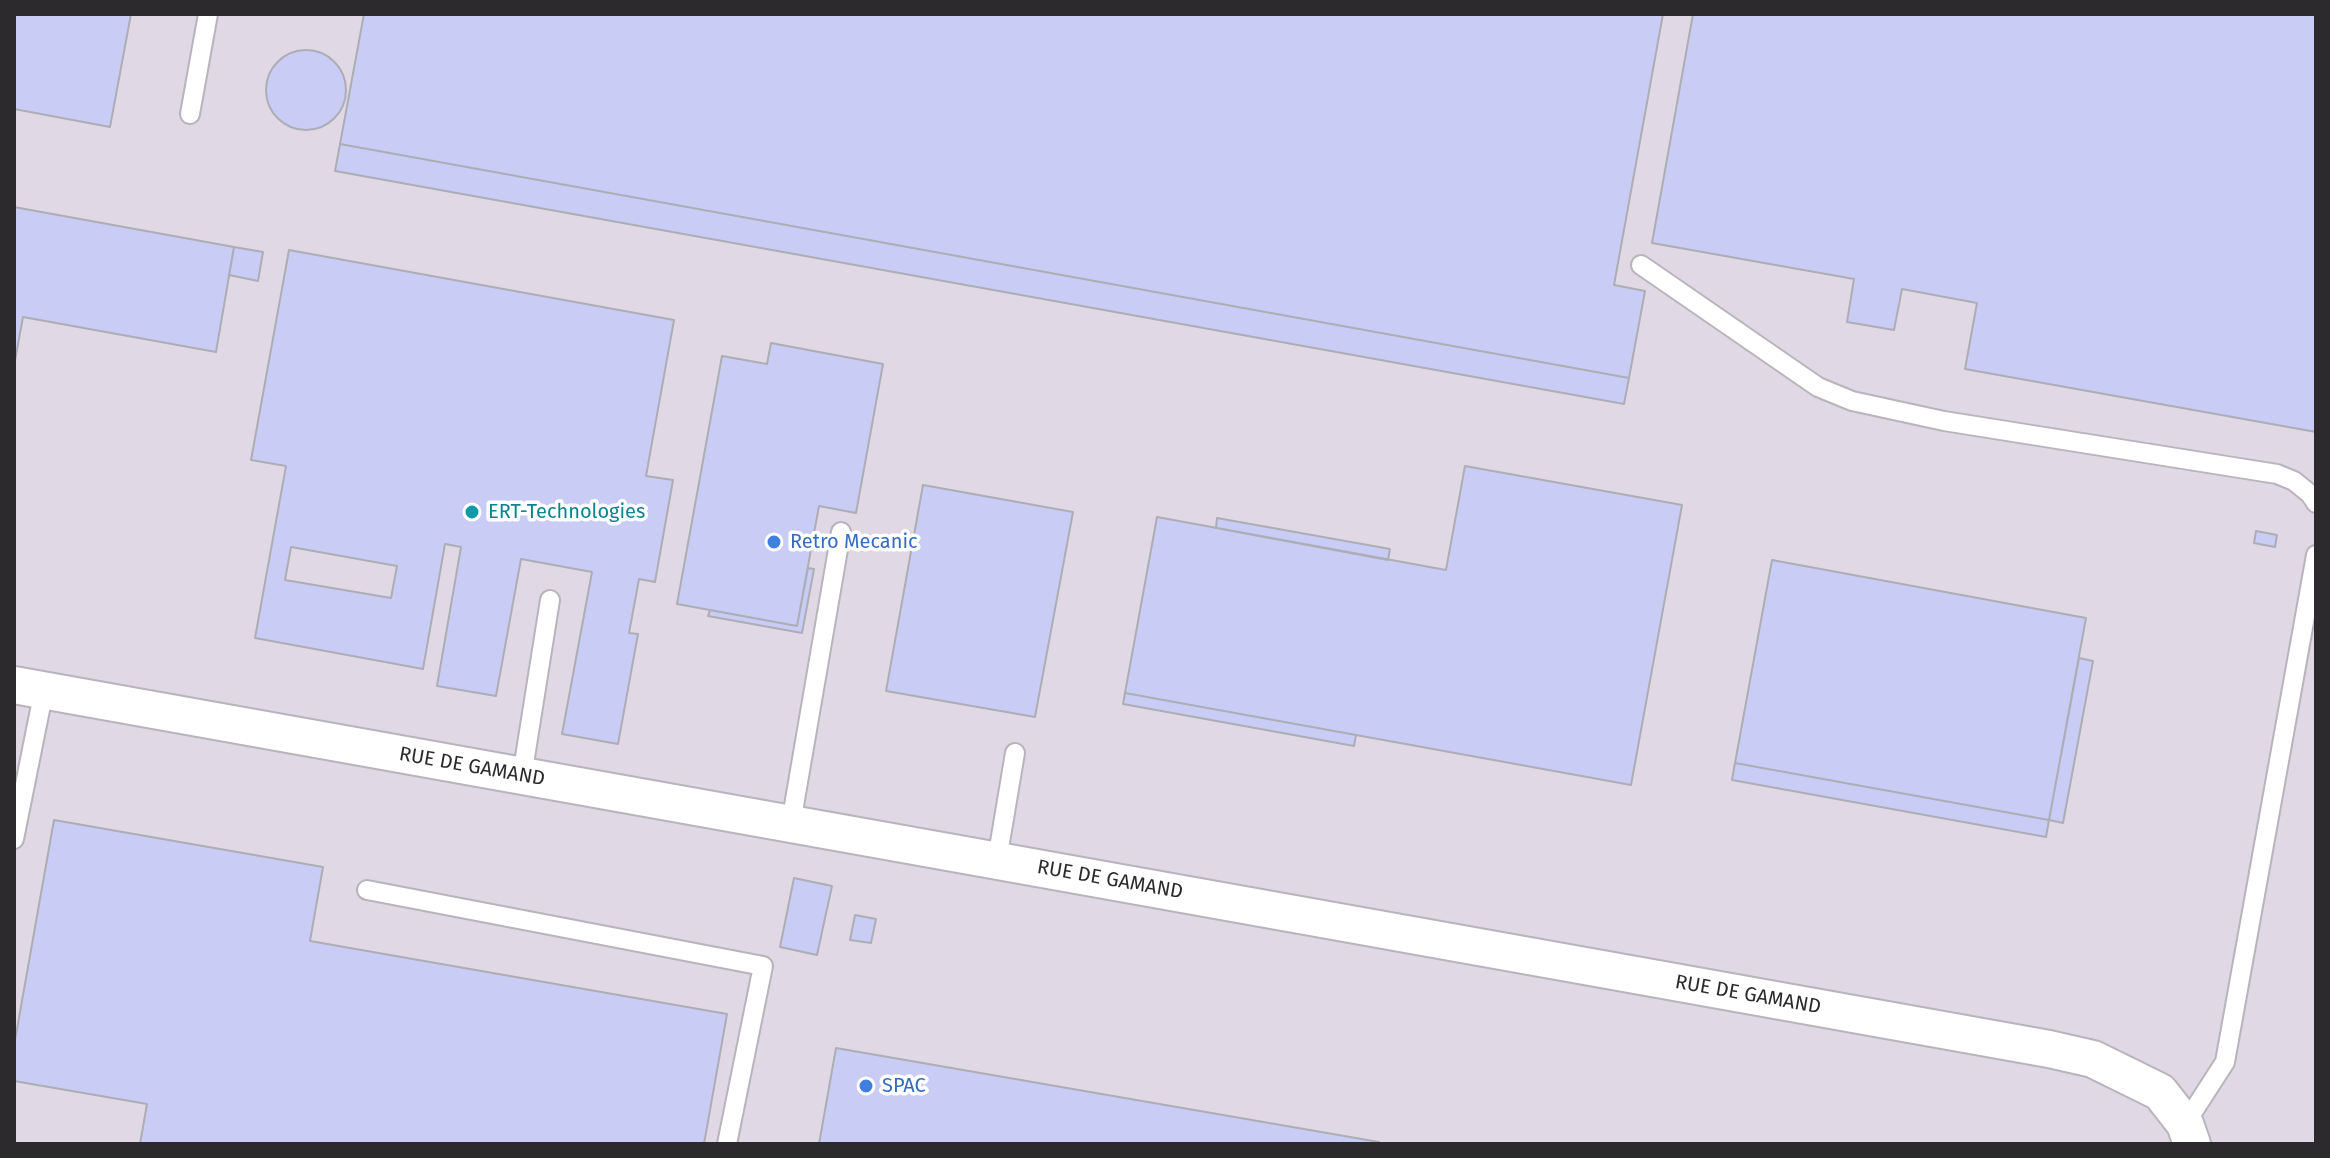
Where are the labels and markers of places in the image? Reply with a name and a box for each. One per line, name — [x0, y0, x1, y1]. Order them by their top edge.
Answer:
place label: ERT-Technologies — [488, 500, 645, 524]
marker: ERT-Technologies — [463, 503, 481, 521]
place label: Retro Mecanic — [790, 530, 918, 554]
marker: Retro Mecanic — [765, 533, 783, 551]
place label: SPAC — [882, 1074, 926, 1098]
marker: SPAC — [857, 1077, 875, 1095]

